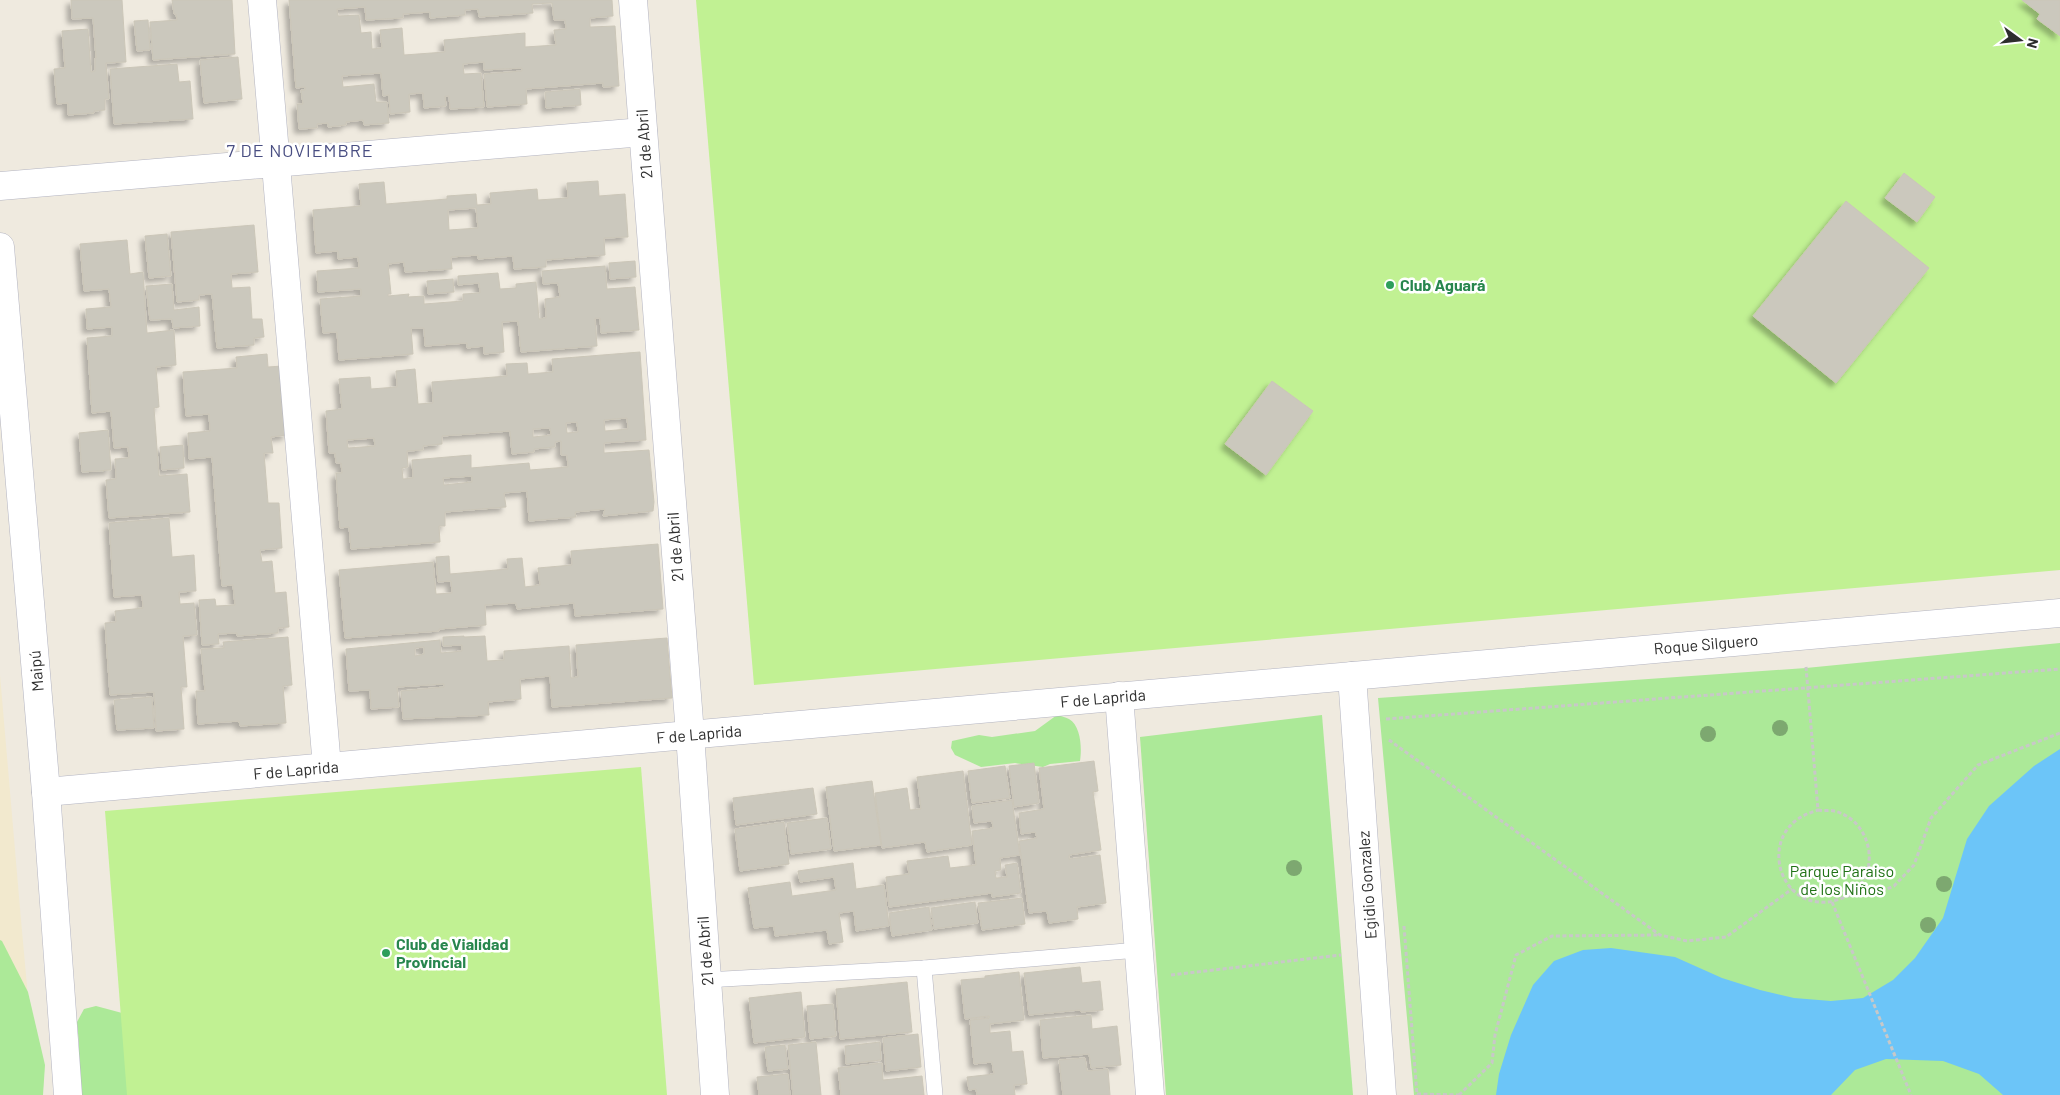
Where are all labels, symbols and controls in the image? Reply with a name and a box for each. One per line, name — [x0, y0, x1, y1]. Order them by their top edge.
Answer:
north arrow — [1995, 15, 2045, 65]
text: N — [2024, 37, 2042, 50]
street label: 21 de Abril — [632, 109, 655, 179]
district label: 7 DE NOVIEMBRE — [226, 139, 374, 161]
place label: Club Aguará — [1400, 275, 1486, 294]
marker: Club Aguará — [1384, 279, 1396, 291]
street label: 21 de Abril — [663, 512, 686, 582]
street label: Roque Silguero — [1653, 629, 1759, 658]
street label: Maipú — [24, 650, 47, 692]
street label: F de Laprida — [1059, 684, 1146, 711]
street label: F de Laprida — [655, 720, 742, 747]
street label: F de Laprida — [252, 756, 339, 783]
street label: Egidio Gonzalez — [1353, 830, 1380, 940]
park label: Parque Paraiso de los Niños — [1790, 861, 1894, 898]
street label: 21 de Abril — [693, 916, 716, 986]
place label: Club de Vialidad Provincial — [396, 934, 509, 971]
marker: Club de Vialidad Provincial — [380, 947, 392, 959]

